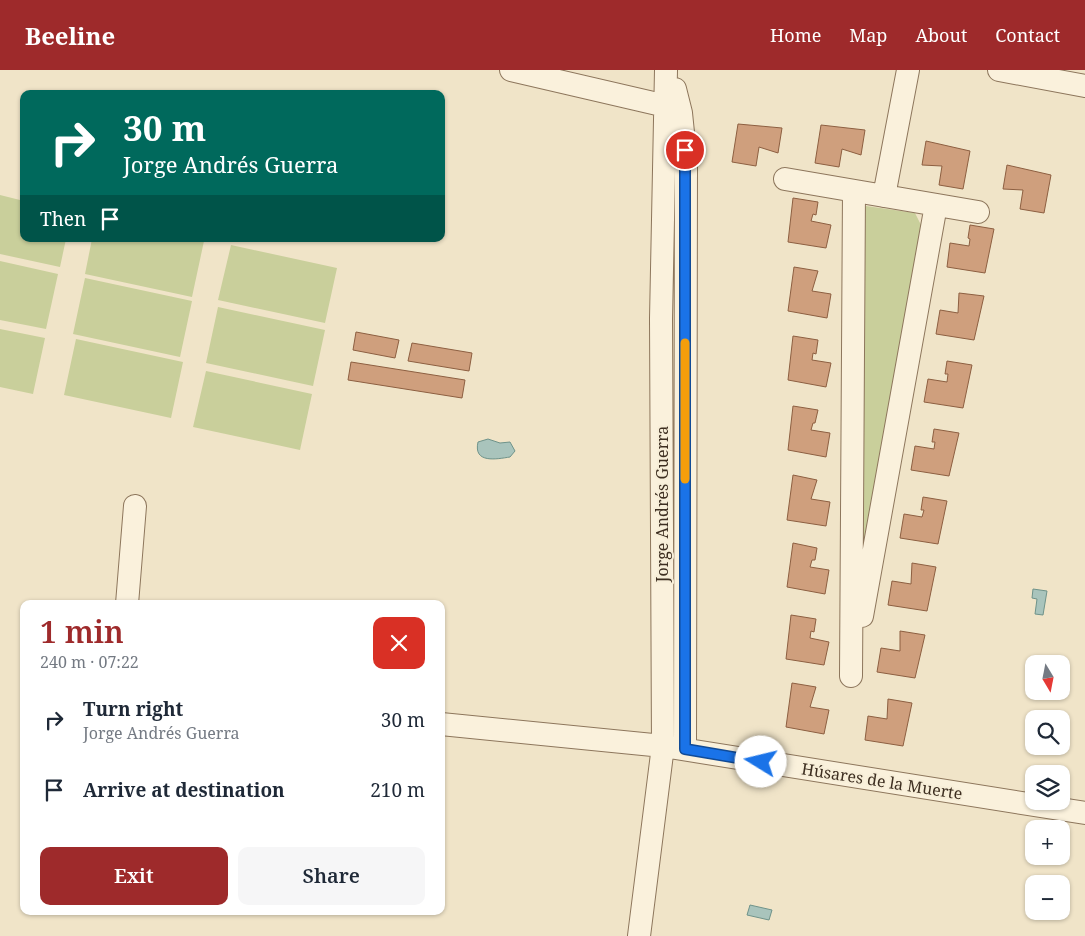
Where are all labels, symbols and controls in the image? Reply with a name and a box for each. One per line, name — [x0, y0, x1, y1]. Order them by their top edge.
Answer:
text: Beeline — [25, 19, 115, 52]
text: Home — [770, 23, 821, 47]
text: Map — [849, 23, 887, 47]
text: About — [915, 23, 967, 47]
text: Contact — [995, 23, 1060, 47]
text: 30 m — [123, 104, 206, 151]
icon: right — [40, 110, 105, 175]
pin — [664, 129, 706, 171]
icon: arrive — [671, 136, 699, 164]
text: Jorge Andrés Guerra — [123, 149, 338, 179]
icon: arrive — [96, 205, 124, 233]
text: Then — [40, 206, 86, 232]
street label: Jorge Andrés Guerra — [651, 426, 673, 583]
text: 1 min — [40, 611, 124, 652]
button: close — [373, 617, 425, 669]
text: 240 m · 07:22 — [40, 651, 139, 673]
north arrow — [1025, 655, 1070, 700]
map controls — [1025, 655, 1070, 920]
text: Turn right — [83, 696, 183, 722]
icon: right — [40, 706, 68, 734]
text: 30 m — [381, 707, 425, 733]
button: search — [1025, 710, 1070, 755]
text: Jorge Andrés Guerra — [83, 722, 240, 744]
position arrow — [734, 735, 786, 787]
street label: Húsares de la Muerte — [800, 757, 964, 805]
button: layers — [1025, 765, 1070, 810]
icon: arrive — [40, 776, 68, 804]
text: Arrive at destination — [83, 777, 285, 803]
text: 210 m — [370, 777, 425, 803]
button: + — [1025, 820, 1070, 865]
button: Exit — [40, 847, 228, 905]
button: Share — [238, 847, 425, 905]
button: − — [1025, 875, 1070, 920]

